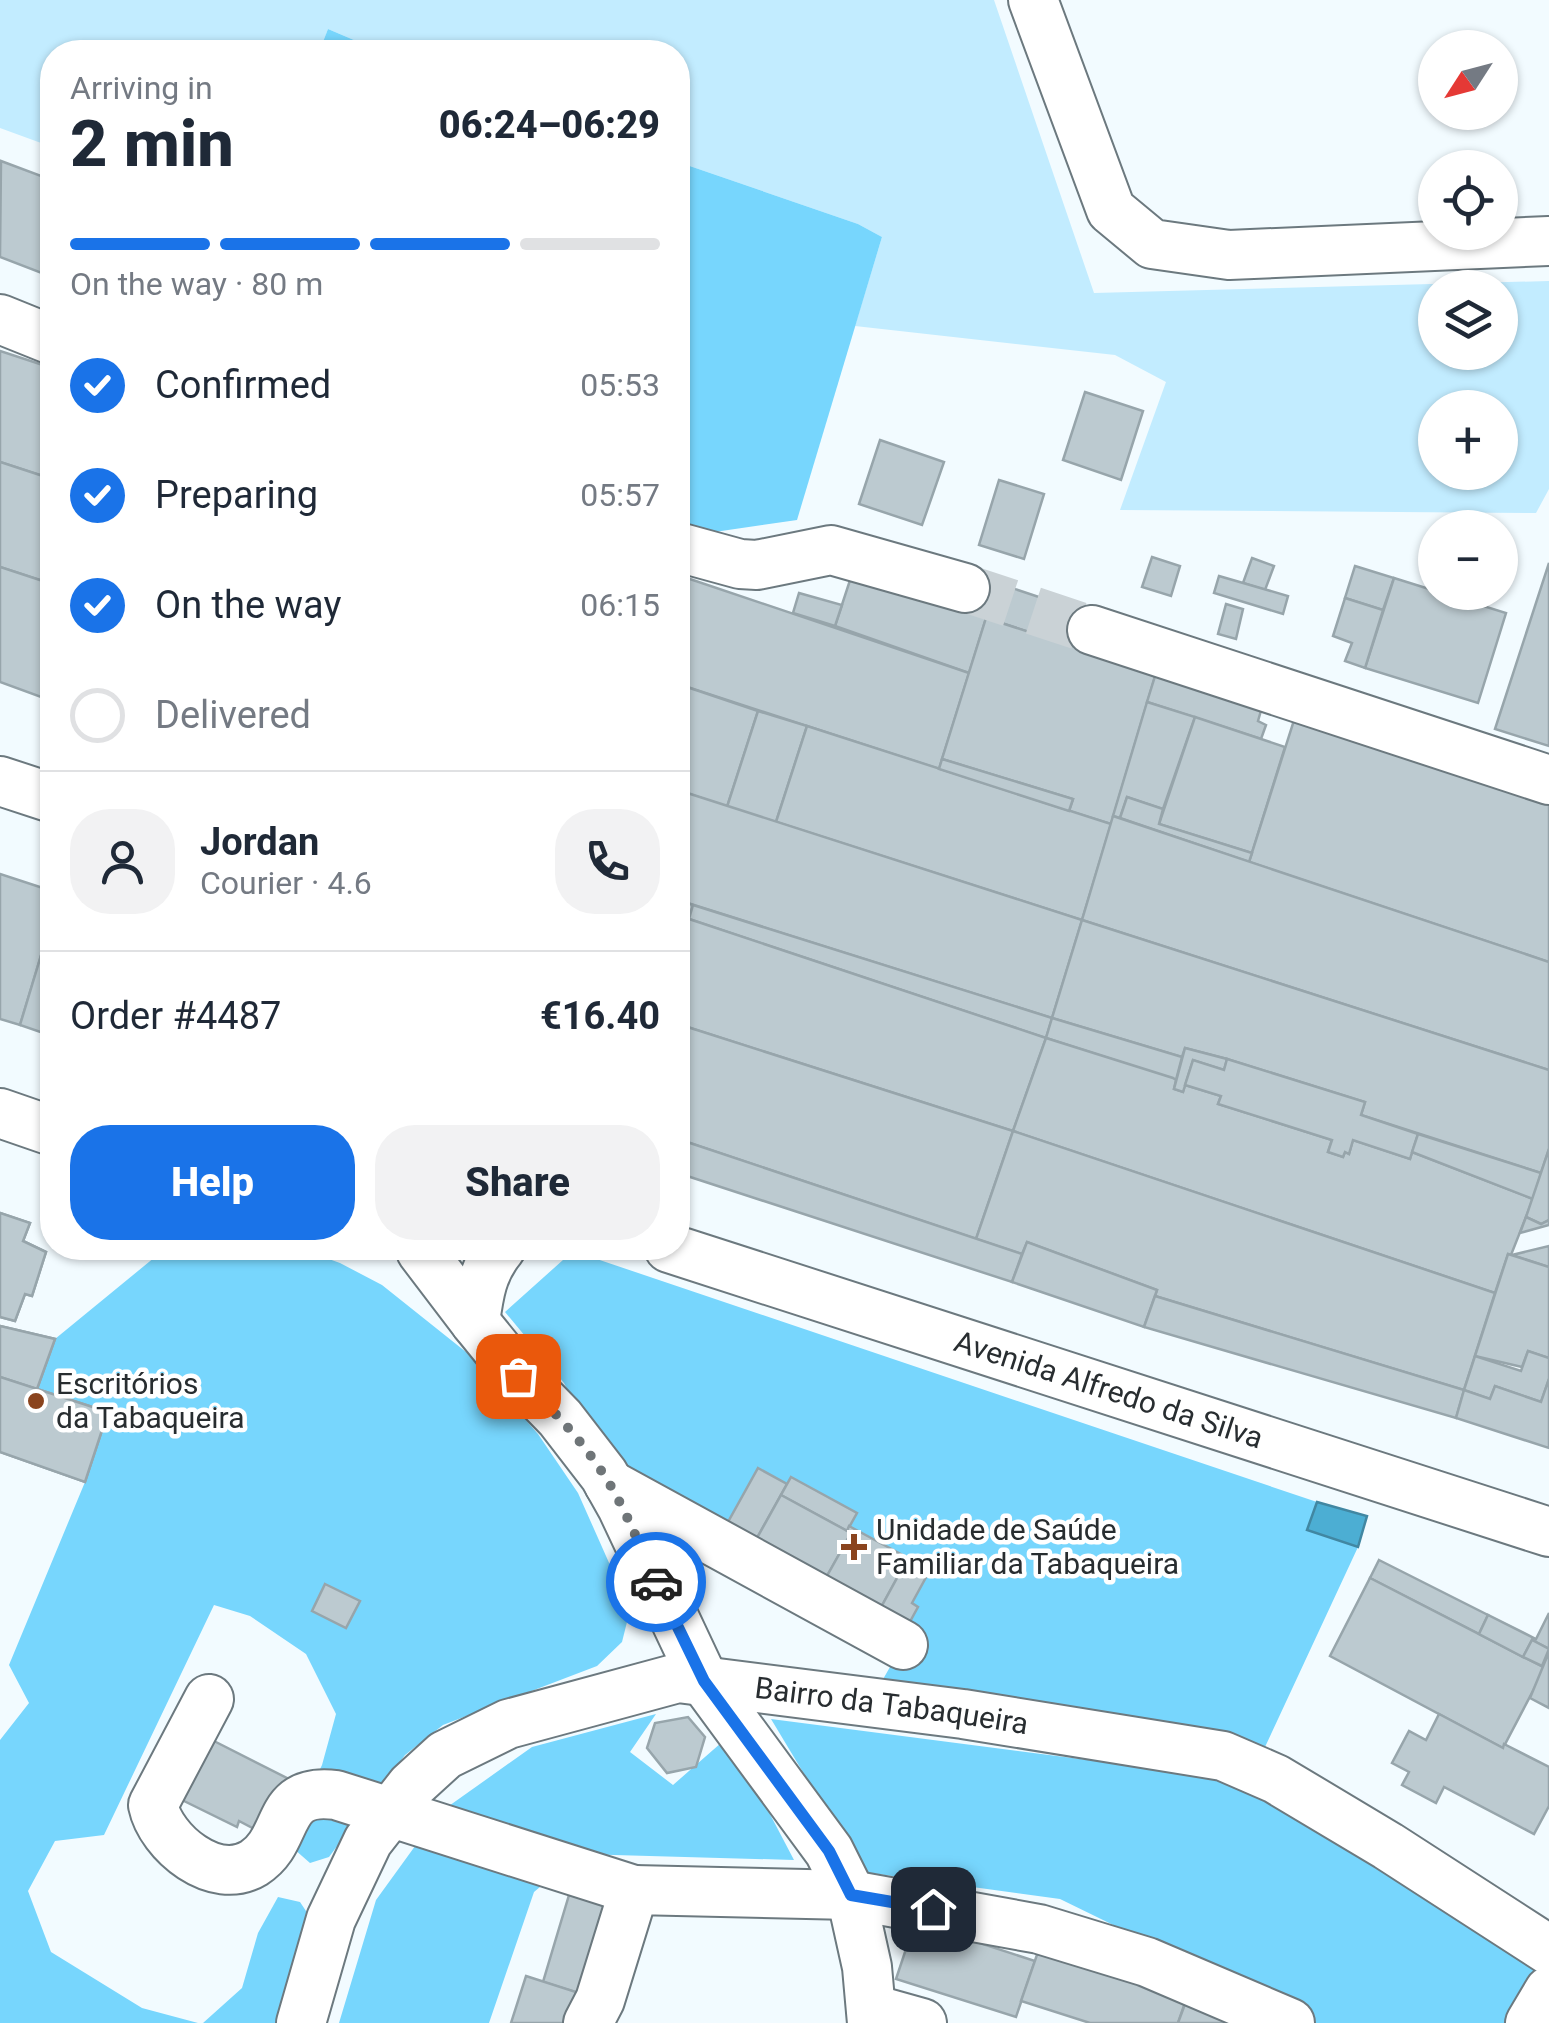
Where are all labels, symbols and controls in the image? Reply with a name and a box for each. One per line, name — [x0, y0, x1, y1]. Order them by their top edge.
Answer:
north arrow — [1418, 30, 1518, 130]
map controls — [1418, 30, 1518, 610]
text: Arriving in — [70, 69, 213, 107]
text: 06:24–06:29 — [439, 103, 660, 147]
text: 2 min — [70, 106, 234, 182]
button: locate — [1418, 150, 1518, 250]
text: On the way · 80 m — [70, 265, 323, 303]
button: layers — [1418, 270, 1518, 370]
icon: check — [70, 358, 125, 413]
text: Confirmed — [155, 363, 331, 407]
text: 05:53 — [580, 366, 660, 404]
button: + — [1418, 390, 1518, 490]
icon: check — [70, 468, 125, 523]
text: Preparing — [155, 473, 318, 517]
text: 05:57 — [580, 476, 660, 514]
button: − — [1418, 510, 1518, 610]
icon: check — [70, 578, 125, 633]
text: On the way — [155, 583, 341, 627]
text: 06:15 — [580, 586, 660, 624]
text: Delivered — [155, 693, 311, 737]
button: person — [70, 809, 175, 914]
button: phone — [555, 809, 660, 914]
text: Jordan — [200, 820, 319, 864]
text: Courier · 4.6 — [200, 864, 372, 902]
text: Order #4487 — [70, 994, 281, 1038]
text: €16.40 — [540, 994, 660, 1038]
button: Help — [70, 1125, 355, 1240]
button: Share — [375, 1125, 660, 1240]
street label: Avenida Alfredo da Silva — [950, 1323, 1267, 1456]
pin — [476, 1334, 561, 1419]
icon: bag — [491, 1349, 546, 1404]
place label: Escritórios da Tabaqueira — [56, 1366, 245, 1435]
marker: Escritórios da Tabaqueira — [25, 1390, 47, 1412]
place label: Unidade de Saúde Familiar da Tabaqueira — [876, 1512, 1179, 1581]
courier — [606, 1532, 706, 1632]
marker: Unidade de Saúde Familiar da Tabaqueira — [841, 1534, 867, 1560]
icon: car — [629, 1555, 684, 1610]
street label: Bairro da Tabaqueira — [753, 1670, 1031, 1741]
pin — [891, 1867, 976, 1952]
icon: home — [906, 1882, 961, 1937]

